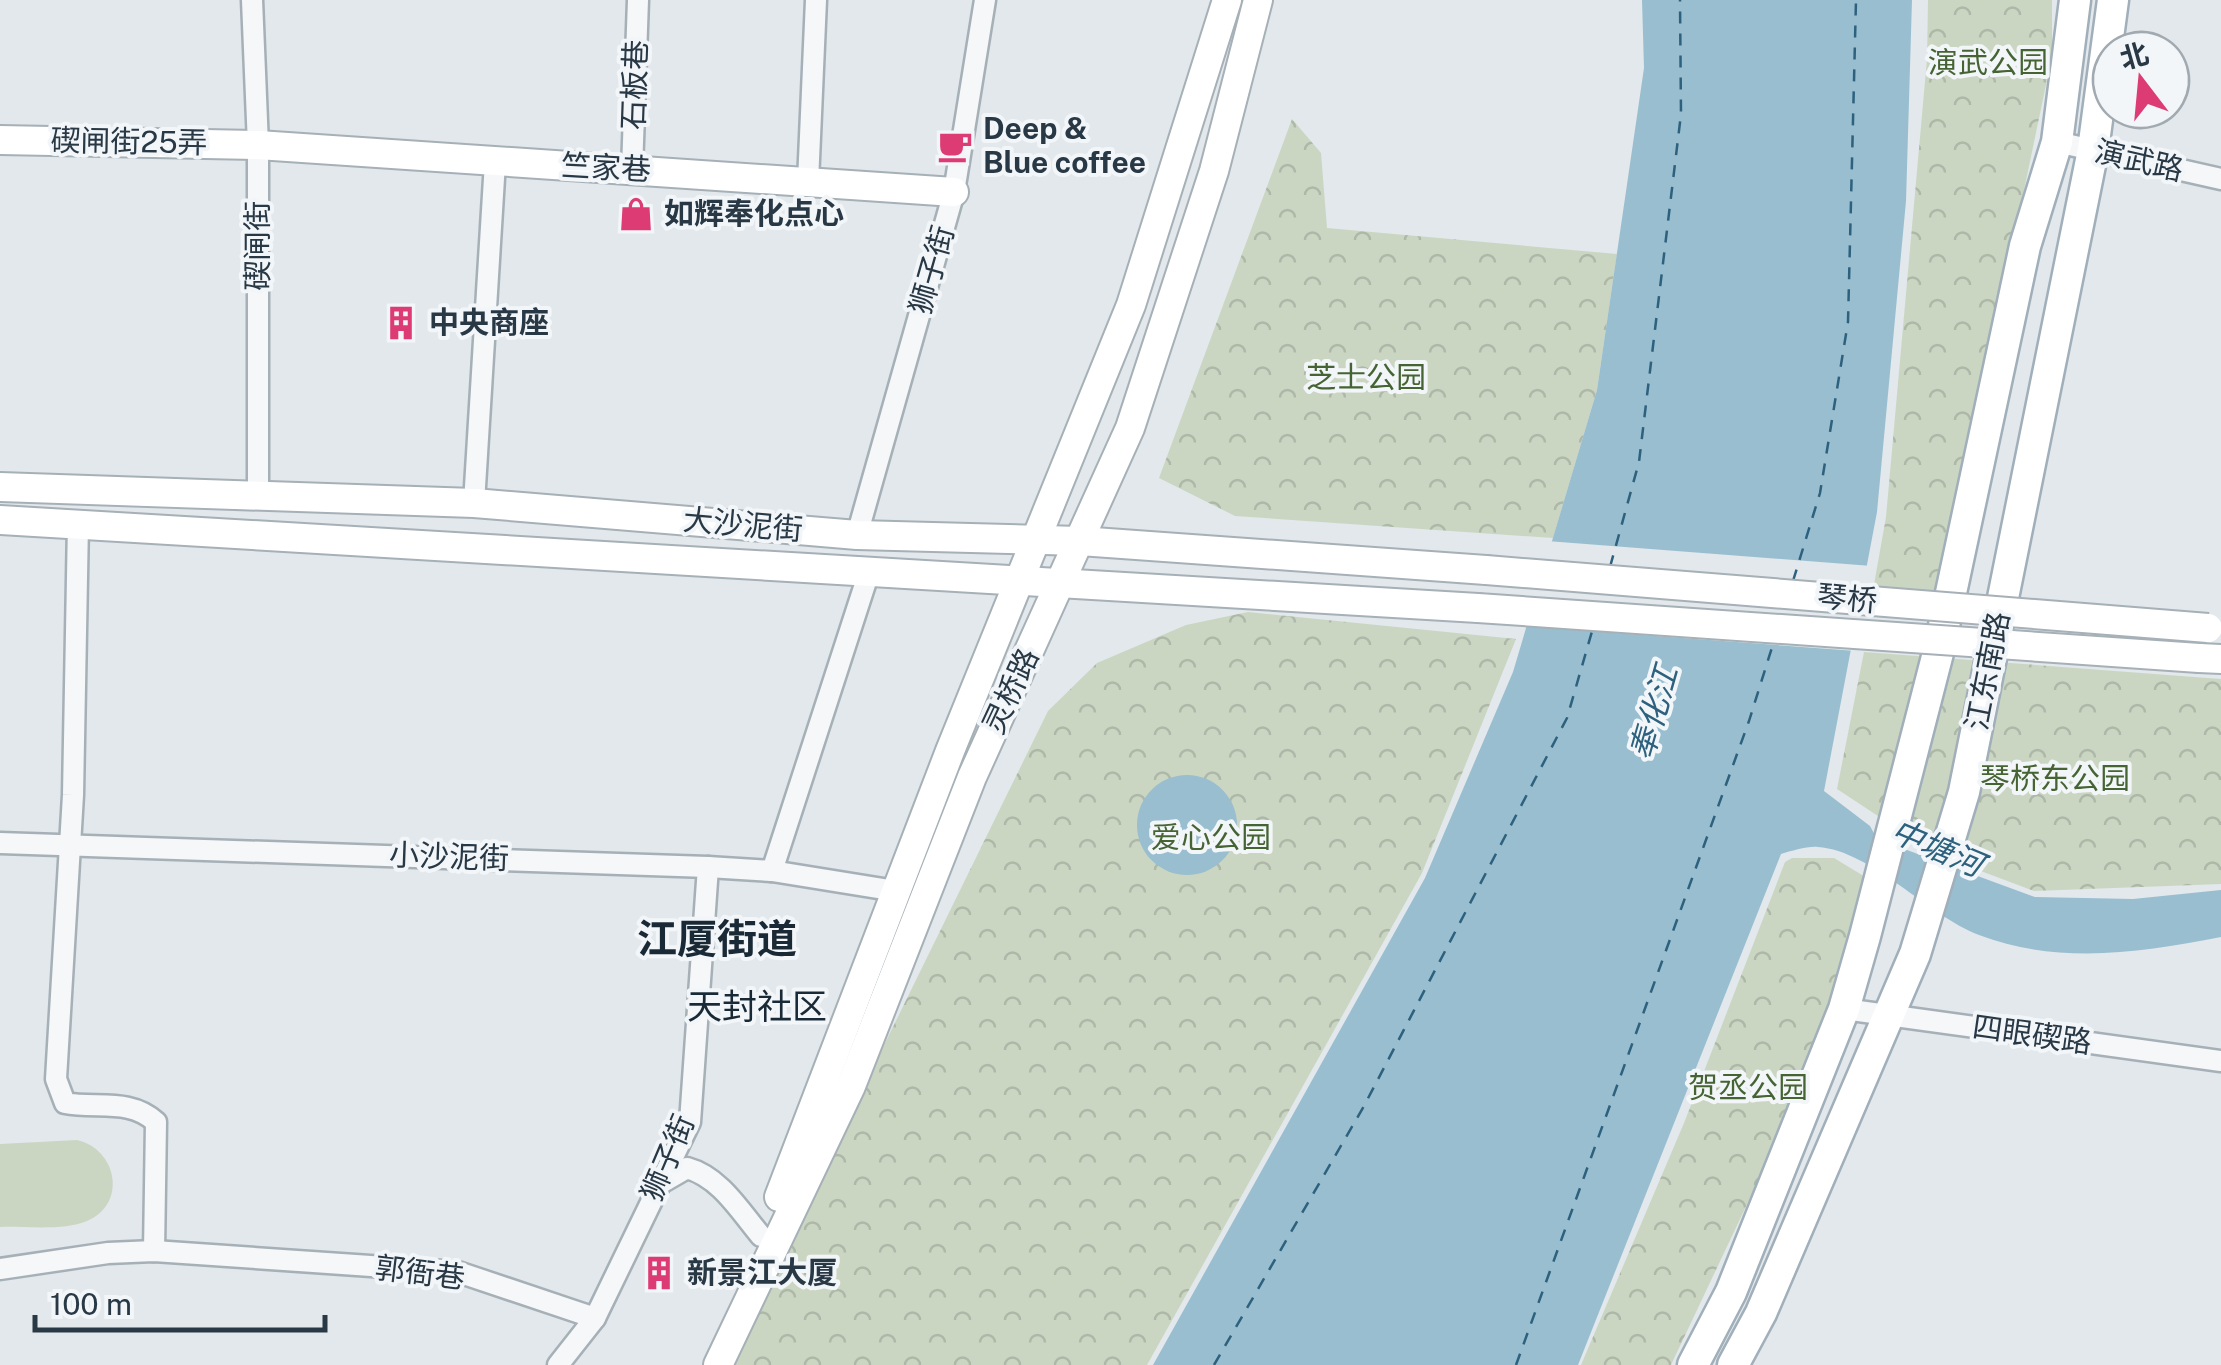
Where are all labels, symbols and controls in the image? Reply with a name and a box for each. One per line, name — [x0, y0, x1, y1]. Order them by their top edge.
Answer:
north arrow — [2091, 30, 2191, 130]
text: 北 — [2116, 36, 2152, 75]
street label: 石板巷 — [614, 39, 654, 131]
park label: 演武公园 — [1928, 44, 2048, 80]
place label: Deep & Blue coffee — [983, 110, 1146, 180]
street label: 碶闸街25弄 — [50, 122, 208, 160]
cafe icon: Deep & Blue coffee — [936, 127, 974, 165]
street label: 演武路 — [2091, 132, 2187, 188]
street label: 竺家巷 — [560, 147, 652, 187]
shop icon: 如辉奉化点心 — [617, 195, 655, 233]
place label: 如辉奉化点心 — [664, 195, 844, 231]
street label: 碶闸街 — [239, 201, 275, 291]
street label: 狮子街 — [901, 222, 961, 318]
building icon: 中央商座 — [382, 304, 420, 342]
place label: 中央商座 — [429, 304, 549, 340]
park label: 芝士公园 — [1306, 359, 1426, 395]
street label: 大沙泥街 — [682, 501, 804, 547]
street label: 琴桥 — [1816, 577, 1879, 619]
street label: 江东南路 — [1958, 608, 2016, 733]
street label: 灵桥路 — [975, 642, 1045, 739]
water label: 奉化江 — [1623, 659, 1685, 764]
park label: 琴桥东公园 — [1980, 760, 2130, 796]
water label: 中塘河 — [1886, 812, 1994, 886]
park label: 爱心公园 — [1151, 819, 1271, 855]
street label: 小沙泥街 — [388, 836, 510, 876]
district label: 江厦街道 — [637, 915, 797, 962]
district label: 天封社区 — [687, 986, 827, 1027]
street label: 四眼碶路 — [1970, 1008, 2094, 1060]
park label: 贺丞公园 — [1688, 1069, 1808, 1105]
street label: 狮子街 — [633, 1109, 701, 1206]
street label: 郭衙巷 — [373, 1249, 467, 1295]
building icon: 新景江大厦 — [640, 1254, 678, 1292]
place label: 新景江大厦 — [687, 1254, 837, 1290]
scale bar — [35, 1270, 325, 1332]
text: 100 m — [50, 1286, 132, 1322]

